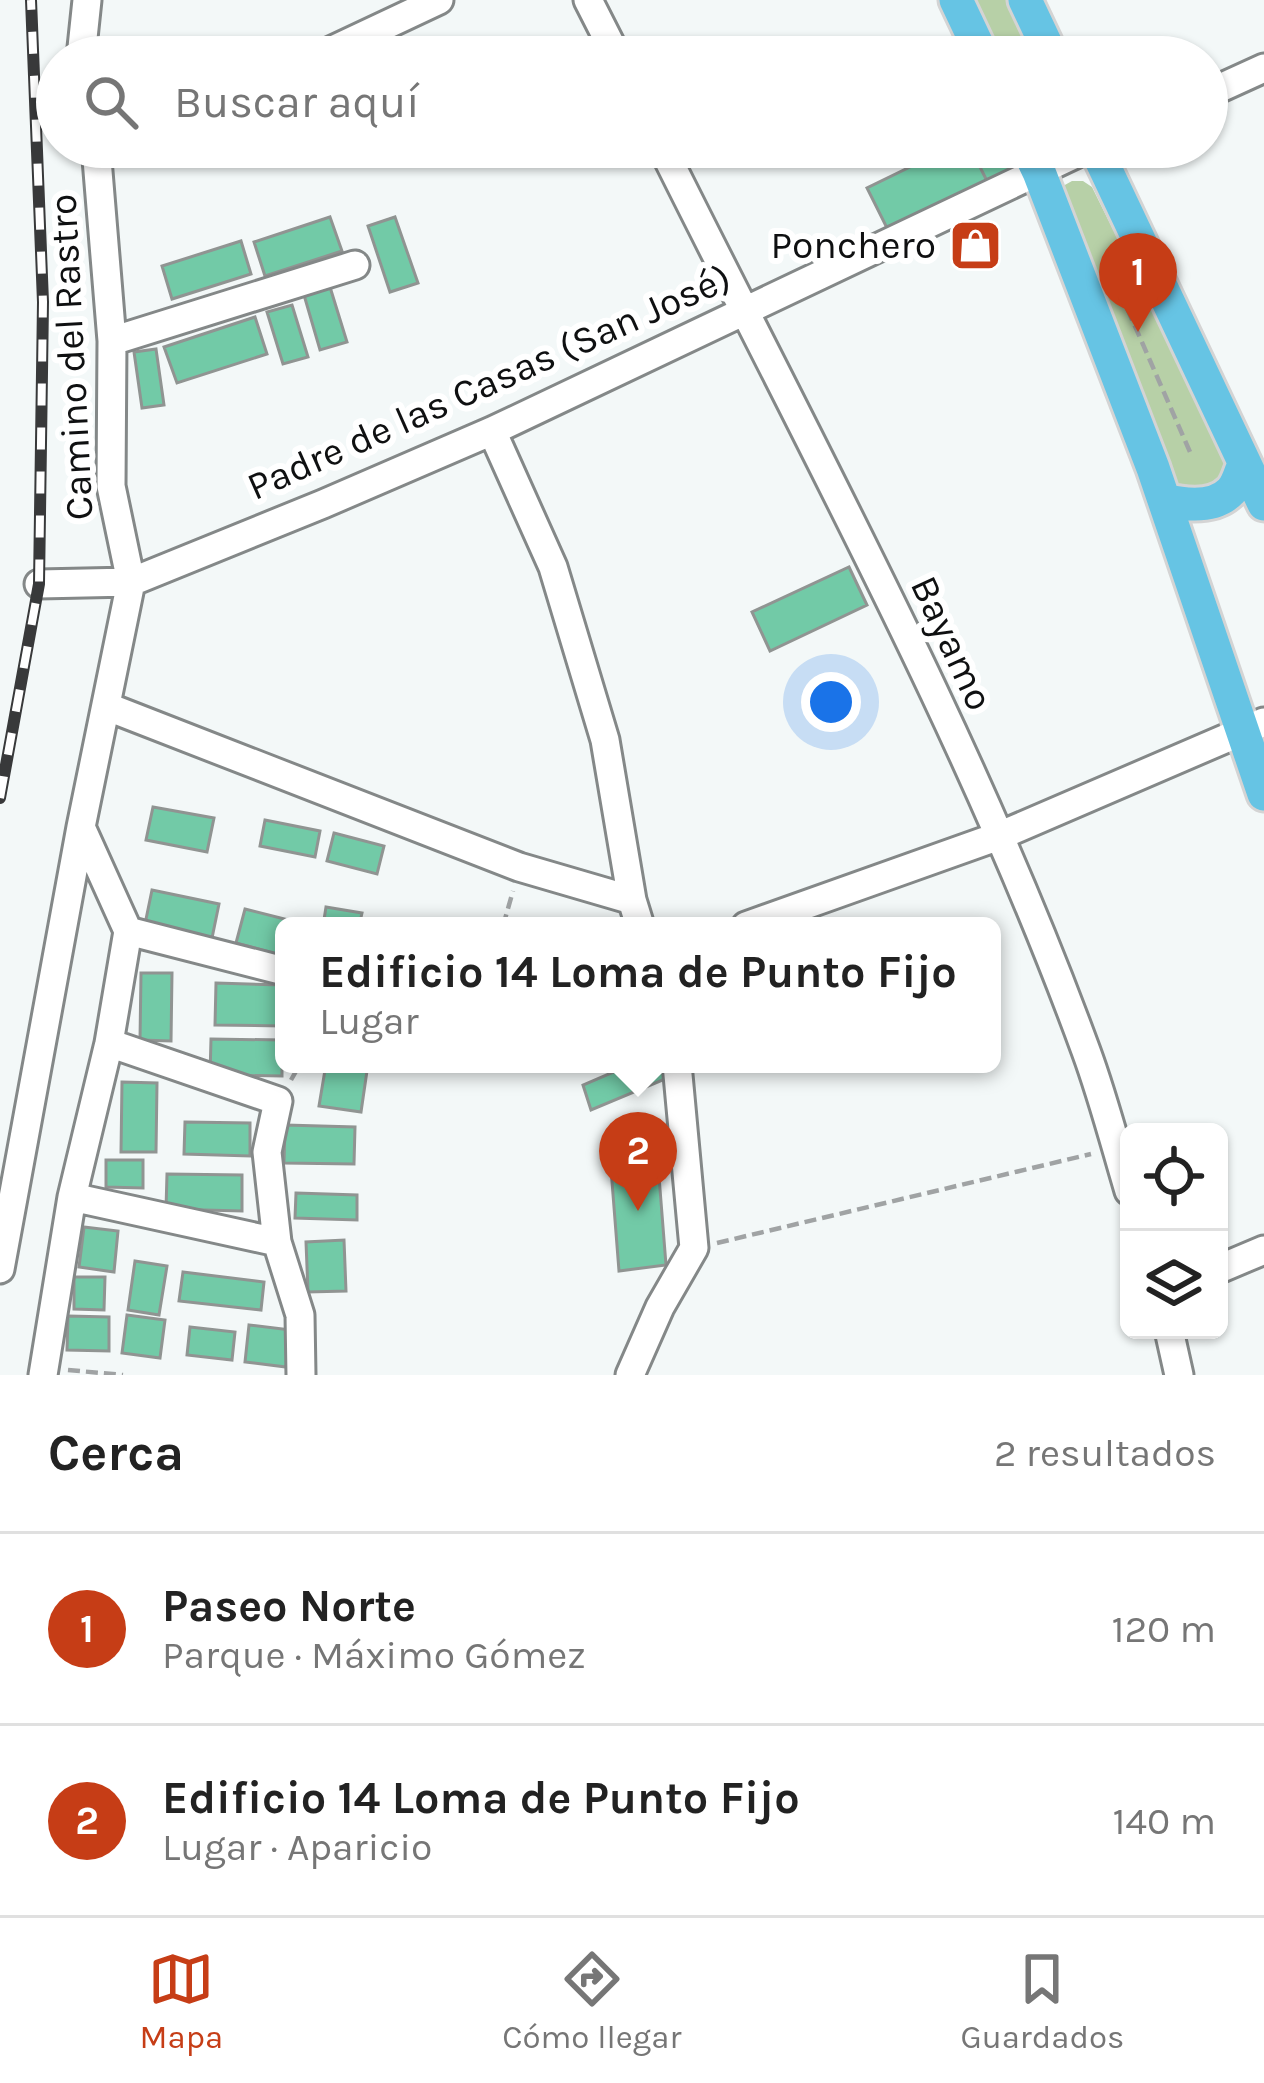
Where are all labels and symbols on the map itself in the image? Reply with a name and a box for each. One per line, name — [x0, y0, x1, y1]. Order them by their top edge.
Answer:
street label: Camino del Rastro — [39, 193, 103, 521]
shop icon: Ponchero — [947, 217, 1003, 273]
place label: Ponchero — [770, 222, 936, 268]
pin: 1 — [1099, 233, 1177, 332]
street label: Padre de las Casas (San José) — [240, 254, 738, 510]
street label: Bayamo — [901, 568, 1003, 718]
your location — [801, 672, 861, 732]
pin: 2 — [599, 1112, 677, 1211]

